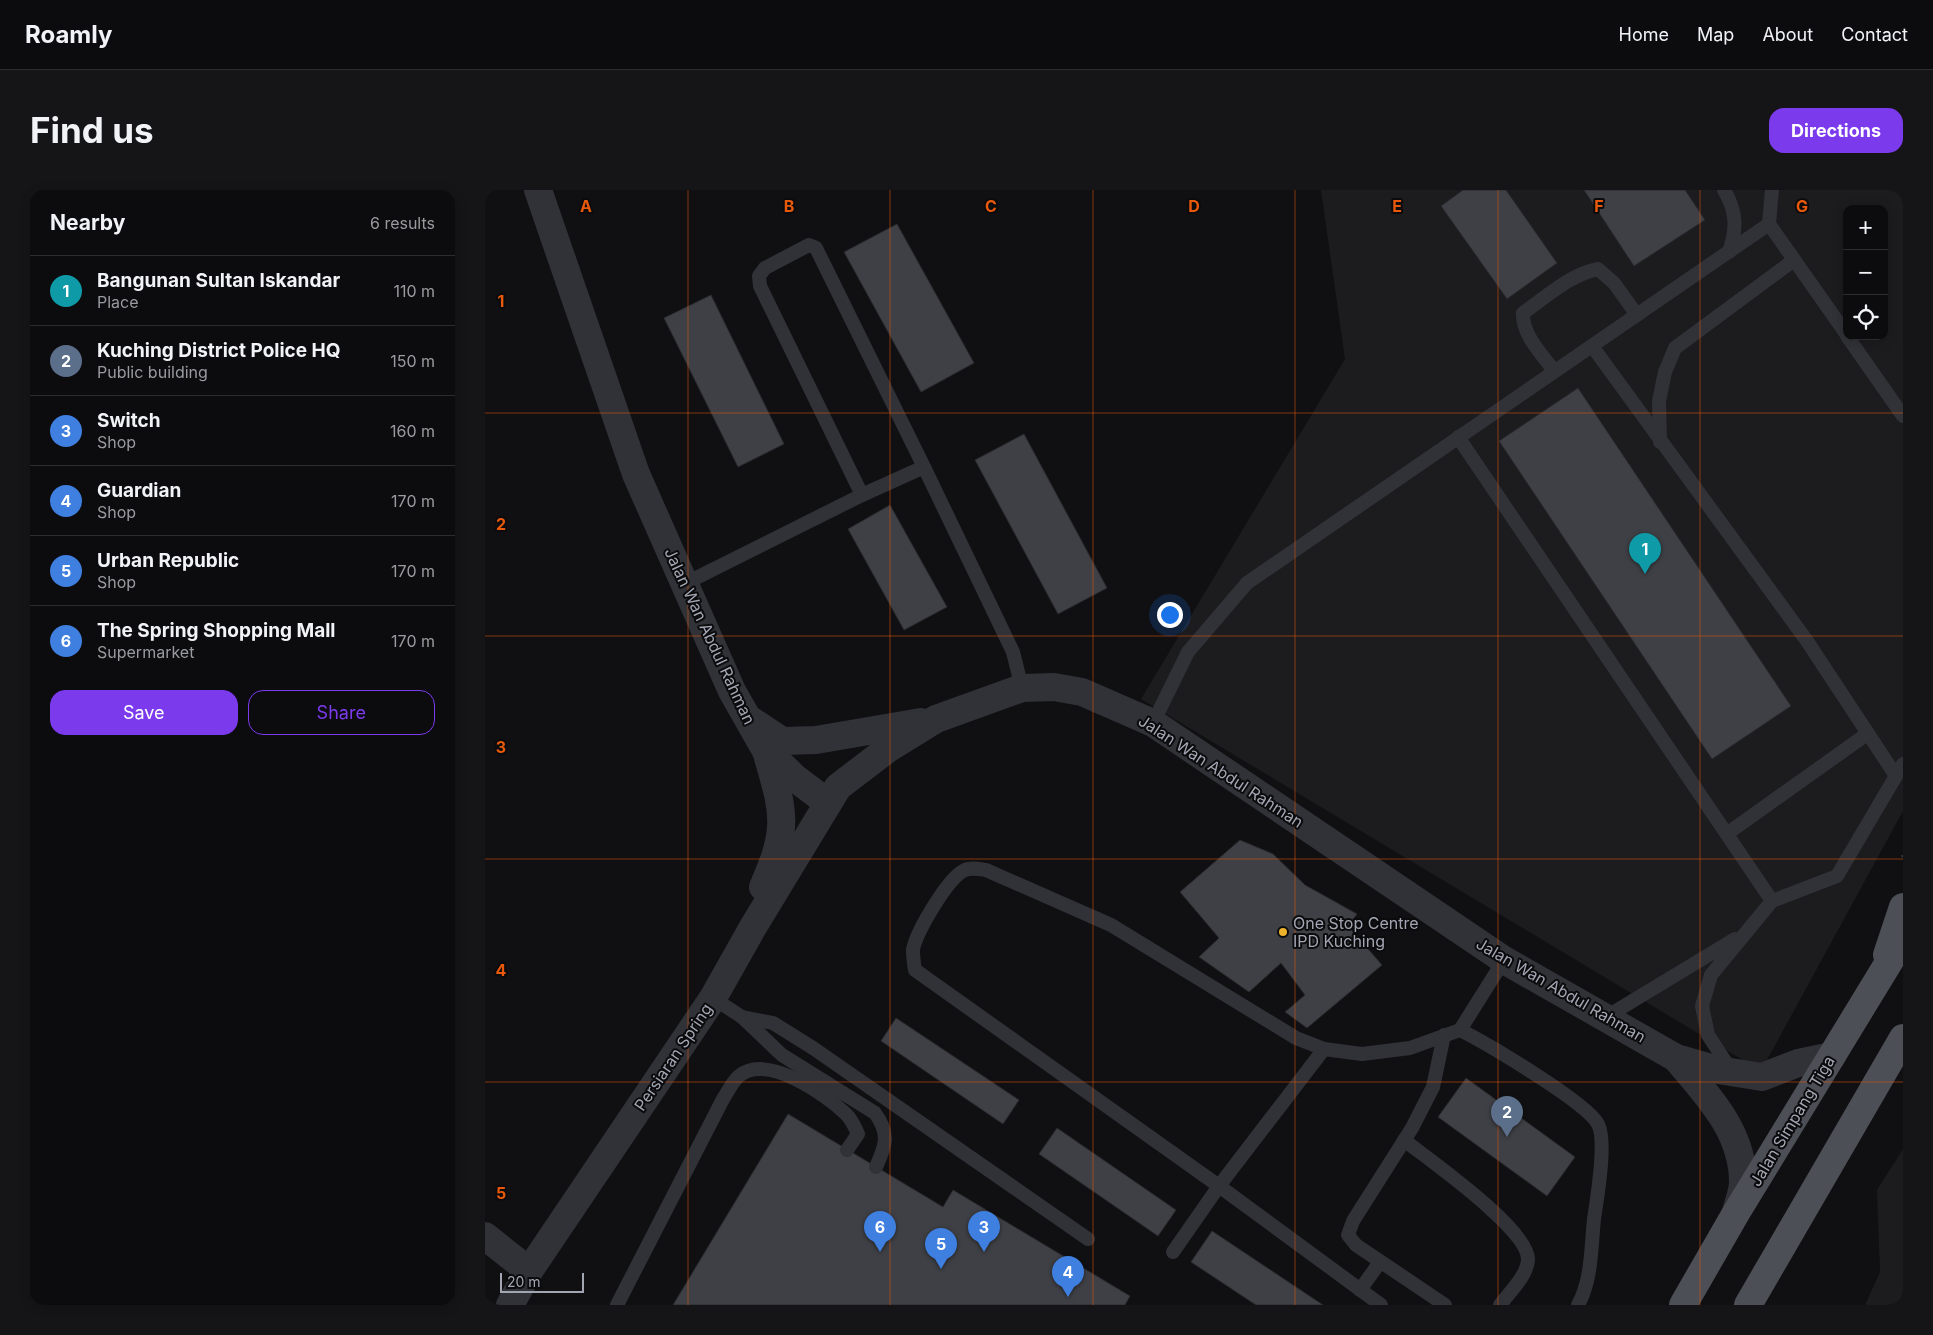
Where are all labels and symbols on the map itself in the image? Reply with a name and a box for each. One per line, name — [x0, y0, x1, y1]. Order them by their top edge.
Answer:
text: A — [580, 196, 592, 216]
text: B — [784, 196, 794, 216]
text: C — [985, 196, 997, 216]
text: D — [1188, 196, 1200, 216]
text: E — [1392, 196, 1402, 216]
text: F — [1594, 196, 1604, 216]
text: G — [1796, 196, 1808, 216]
text: 1 — [498, 291, 504, 311]
text: 2 — [496, 514, 506, 534]
pin: 1 — [1629, 533, 1661, 574]
street label: Jalan Wan Abdul Rahman — [660, 545, 760, 727]
your location — [1157, 602, 1183, 628]
street label: Jalan Wan Abdul Rahman — [1135, 710, 1307, 832]
text: 3 — [496, 737, 506, 757]
place label: One Stop Centre IPD Kuching — [1293, 913, 1419, 951]
marker: One Stop Centre IPD Kuching — [1277, 926, 1289, 938]
street label: Jalan Wan Abdul Rahman — [1473, 933, 1649, 1047]
text: 4 — [496, 960, 507, 980]
street label: Persiaran Spring — [630, 999, 716, 1115]
street label: Jalan Simpang Tiga — [1745, 1052, 1839, 1190]
pin: 2 — [1491, 1096, 1523, 1137]
text: 5 — [496, 1183, 506, 1203]
pin: 6 — [864, 1211, 896, 1252]
pin: 3 — [968, 1211, 1000, 1252]
pin: 5 — [925, 1228, 957, 1269]
pin: 4 — [1052, 1256, 1084, 1297]
scale bar — [500, 1270, 584, 1293]

